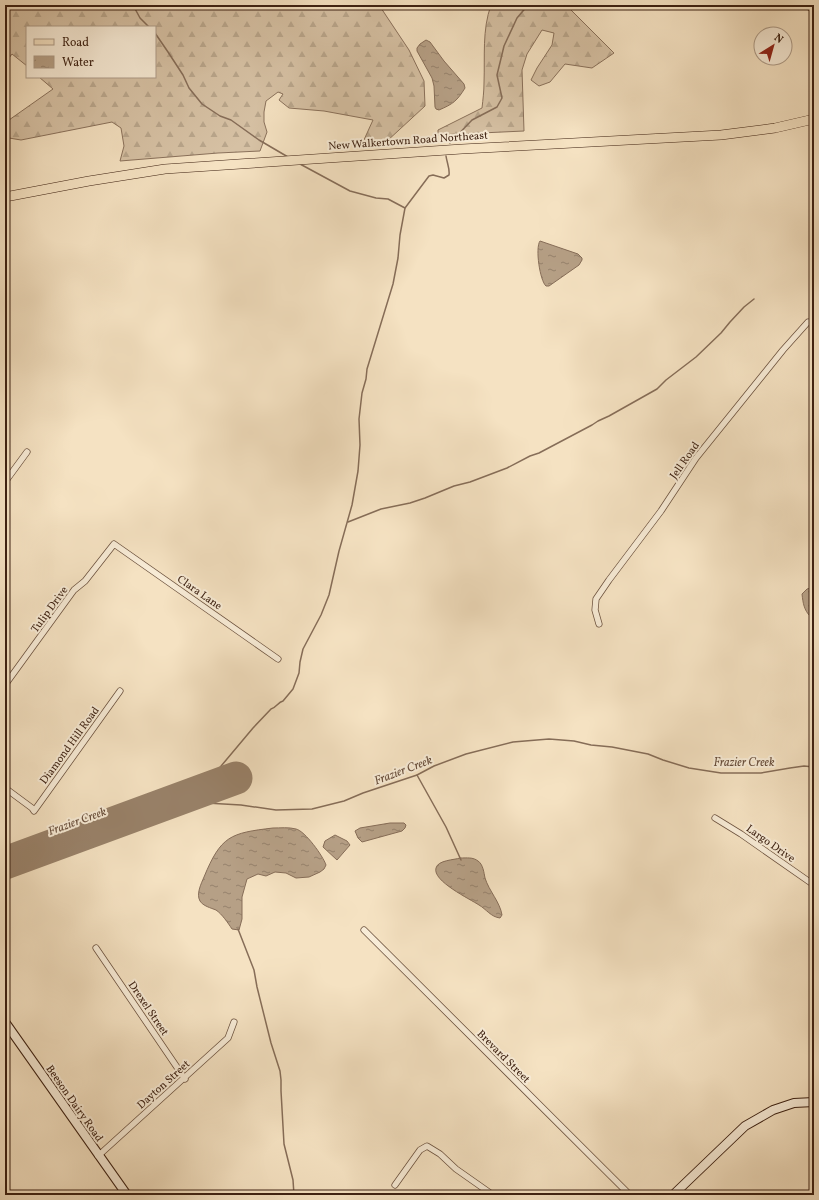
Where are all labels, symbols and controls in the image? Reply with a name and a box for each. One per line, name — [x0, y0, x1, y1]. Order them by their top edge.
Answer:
legend — [26, 26, 156, 78]
north arrow — [753, 26, 793, 66]
text: N — [770, 31, 786, 48]
text: Road — [62, 35, 89, 51]
text: Water — [62, 55, 94, 71]
street label: New Walkertown Road Northeast — [328, 128, 489, 155]
street label: Jell Road — [667, 439, 704, 483]
street label: Clara Lane — [174, 572, 225, 614]
street label: Tulip Drive — [28, 584, 72, 636]
street label: Diamond Hill Road — [37, 704, 103, 788]
water label: Frazier Creek — [372, 752, 435, 789]
water label: Frazier Creek — [714, 755, 775, 771]
water label: Frazier Creek — [46, 804, 109, 840]
street label: Largo Drive — [743, 822, 798, 867]
street label: Drexel Street — [124, 979, 172, 1039]
street label: Brevard Street — [473, 1027, 533, 1087]
street label: Dayton Street — [134, 1057, 194, 1113]
street label: Beeson Dairy Road — [42, 1062, 106, 1145]

